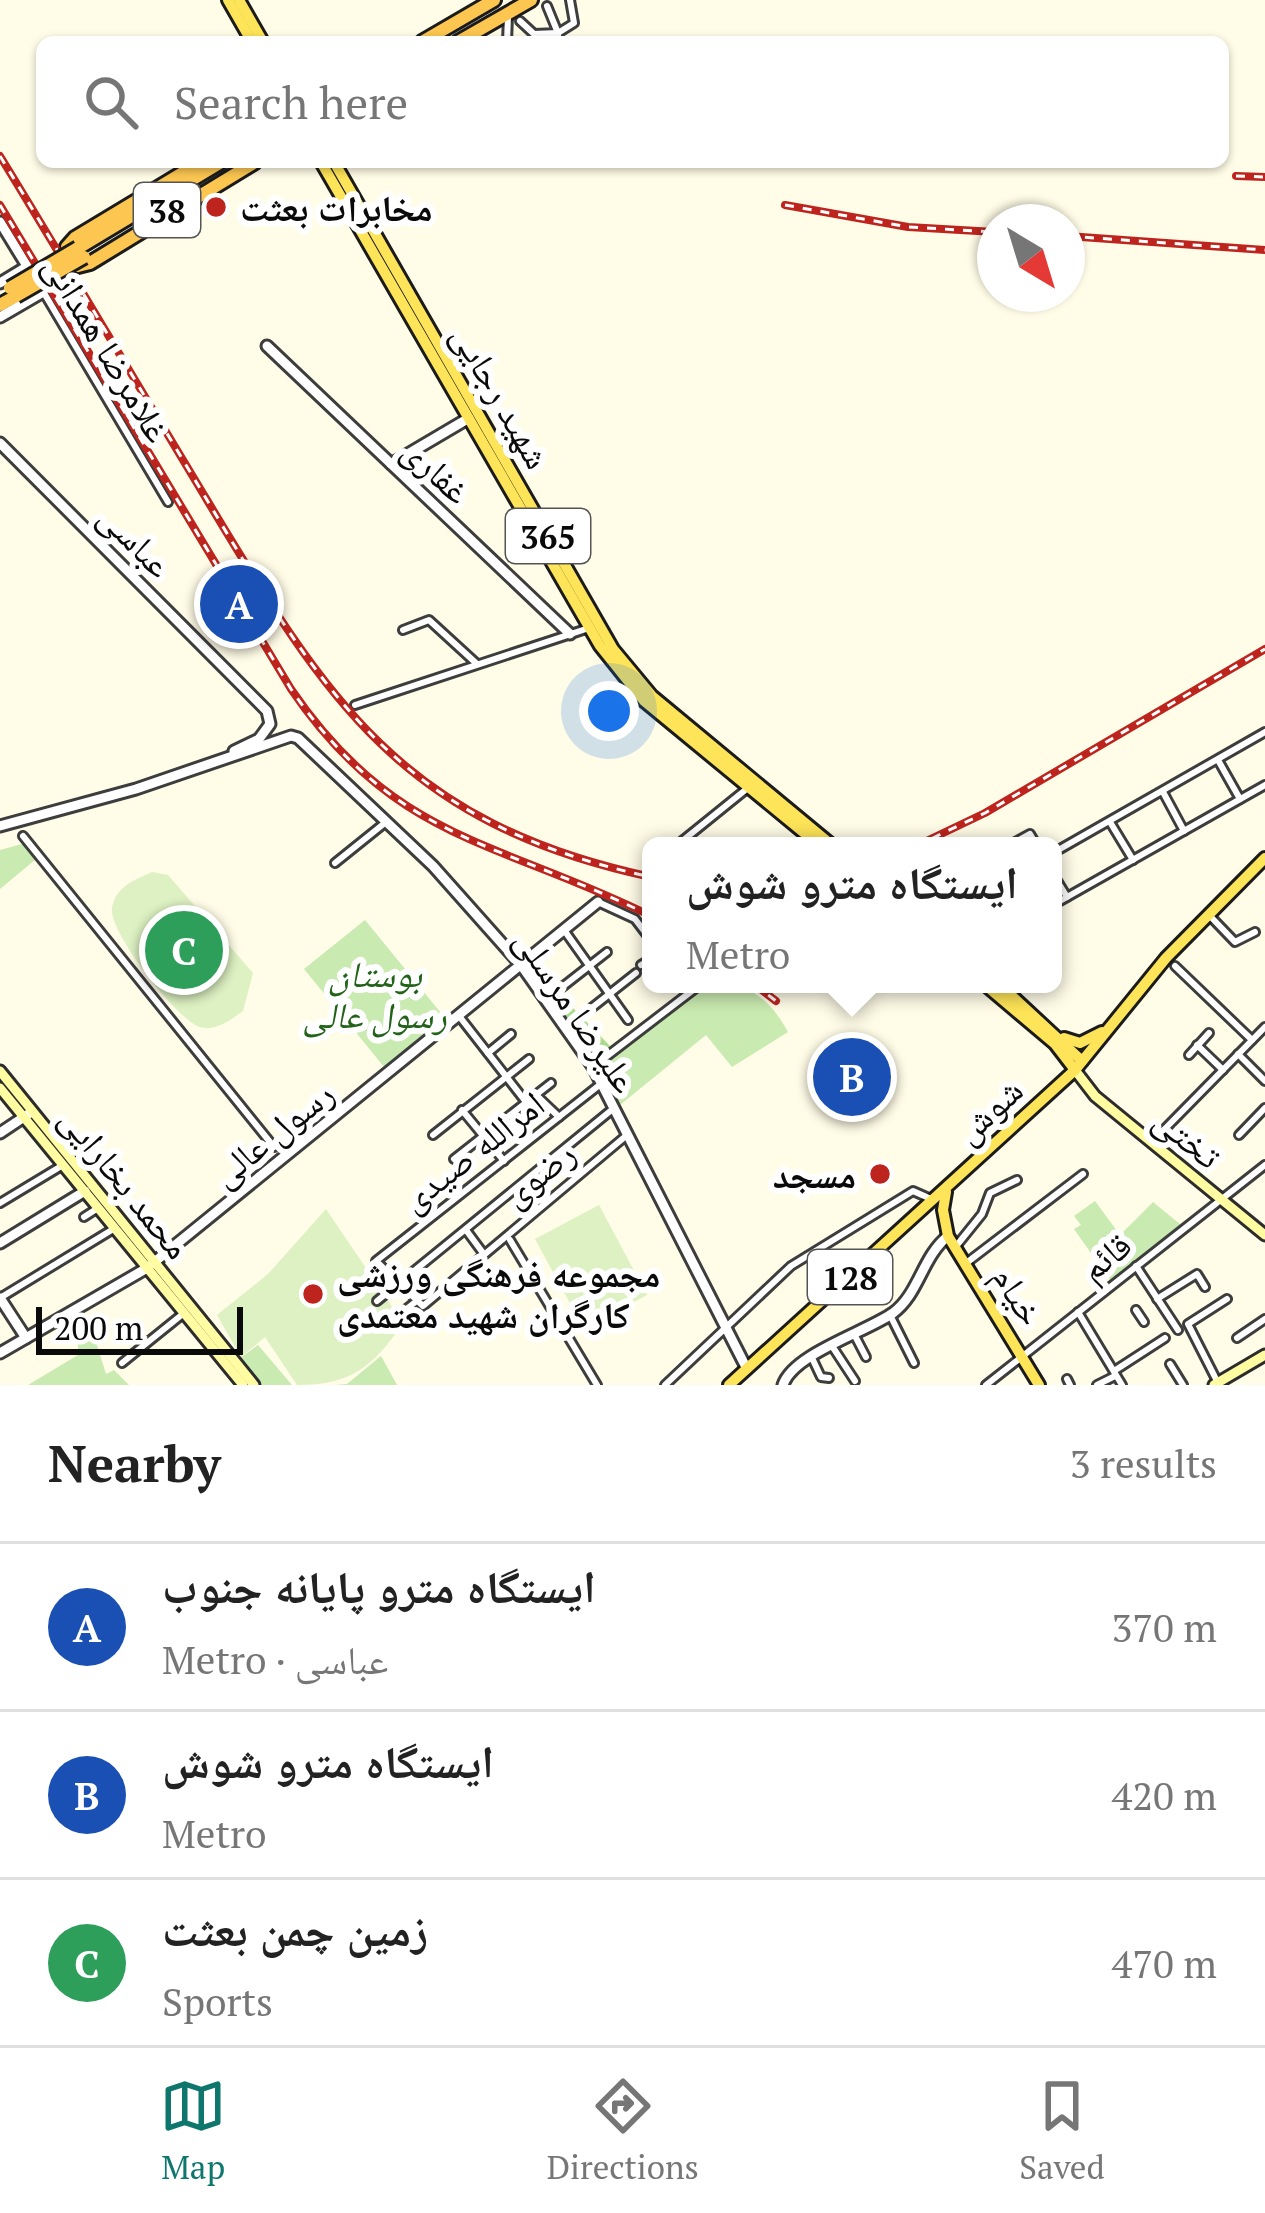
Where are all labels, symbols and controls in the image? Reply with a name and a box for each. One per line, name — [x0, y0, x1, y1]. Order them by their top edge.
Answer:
search box — [36, 36, 1229, 168]
icon: search — [78, 69, 144, 135]
text: Search here — [174, 72, 408, 132]
road number: 38 — [134, 183, 200, 237]
place label: مخابرات بعثت — [240, 184, 433, 231]
marker: مخابرات بعثت — [203, 194, 229, 220]
north arrow — [977, 204, 1085, 312]
street label: غلامرضا همدانی — [34, 246, 182, 450]
street label: شهید رجایی — [442, 315, 562, 477]
street label: غفاری — [393, 426, 481, 514]
street label: عباسی — [89, 493, 183, 587]
road number: 365 — [506, 509, 590, 563]
pin: A — [200, 559, 278, 649]
your location — [579, 681, 639, 741]
popup — [642, 837, 1062, 993]
text: ایستگاه مترو شوش — [686, 852, 1018, 912]
pin: C — [145, 905, 223, 995]
street label: علیرضا مرسلی — [505, 919, 649, 1101]
text: Metro — [686, 928, 790, 980]
park label: بوستان رسول عالی — [303, 950, 447, 1038]
pin: B — [813, 1032, 891, 1122]
street label: شوش — [944, 1067, 1032, 1153]
street label: رسول عالی — [201, 1069, 343, 1197]
street label: امرالله صیدی — [390, 1080, 554, 1222]
street label: تختی — [1144, 1095, 1232, 1179]
street label: محمد بخارایی — [50, 1096, 202, 1268]
street label: رضوی — [492, 1129, 584, 1217]
place label: مسجد — [773, 1151, 856, 1198]
marker: مسجد — [867, 1161, 893, 1187]
street label: قائم — [1070, 1221, 1141, 1292]
place label: مجموعه فرهنگی ورزشی کارگران شهید معتمدی — [337, 1250, 660, 1338]
road number: 128 — [808, 1250, 892, 1304]
street label: خیام — [982, 1256, 1056, 1335]
marker: مجموعه فرهنگی ورزشی کارگران شهید معتمدی — [300, 1281, 326, 1307]
scale bar — [36, 1301, 243, 1354]
text: 200 m — [54, 1306, 143, 1349]
text: Nearby — [48, 1429, 221, 1497]
text: 3 results — [1070, 1437, 1217, 1489]
text: ایستگاه مترو پایانه جنوب — [162, 1556, 596, 1616]
text: A — [73, 1601, 101, 1653]
text: 370 m — [1112, 1601, 1217, 1653]
text: Metro · عباسی — [162, 1633, 388, 1685]
text: ایستگاه مترو شوش — [162, 1731, 494, 1791]
text: B — [74, 1769, 100, 1821]
text: 420 m — [1112, 1769, 1217, 1821]
text: Metro — [162, 1807, 266, 1859]
text: زمین چمن بعثت — [162, 1899, 428, 1959]
text: C — [74, 1937, 100, 1989]
text: 470 m — [1112, 1937, 1217, 1989]
text: Sports — [162, 1975, 273, 2027]
tab: Map — [160, 2073, 226, 2188]
tab: Directions — [547, 2073, 699, 2188]
tab: Saved — [1019, 2073, 1105, 2188]

